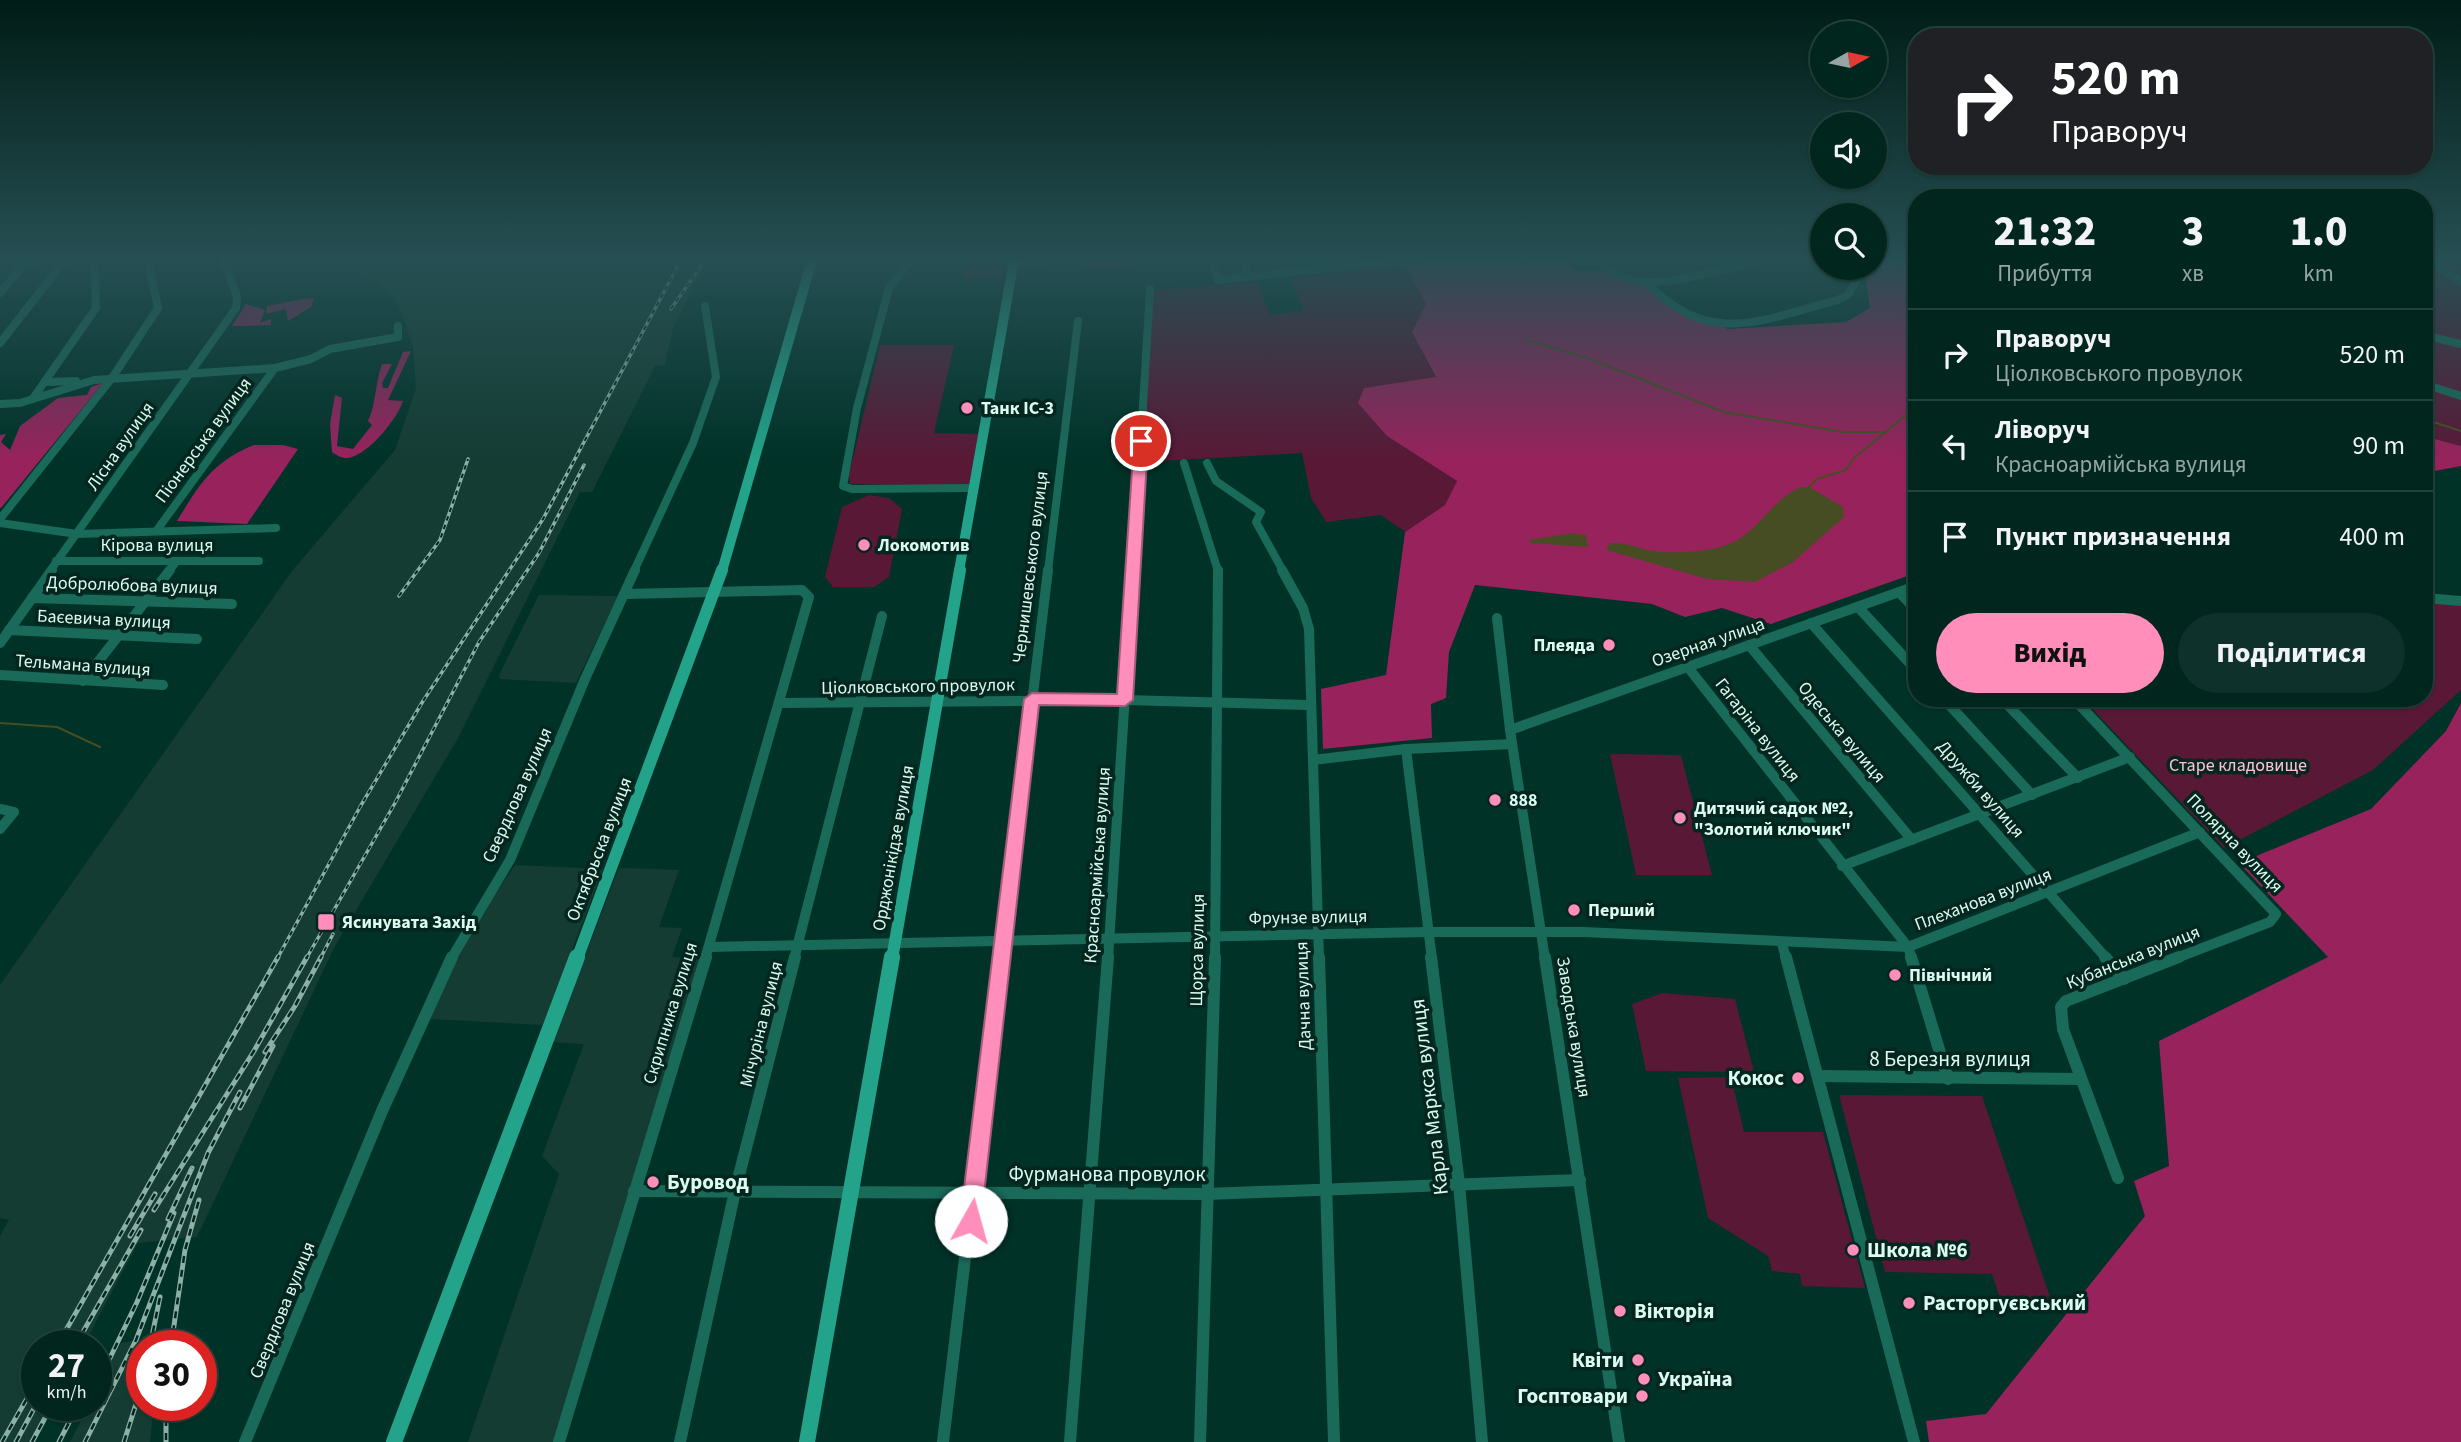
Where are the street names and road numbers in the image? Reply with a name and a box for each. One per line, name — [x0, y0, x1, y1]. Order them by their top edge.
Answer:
street label: Піонерська вулиця — [149, 372, 258, 508]
street label: Лісна вулиця — [81, 397, 160, 496]
street label: Чернишевського вулиця — [1006, 470, 1055, 665]
street label: Кірова вулиця — [101, 533, 213, 558]
street label: Добролюбова вулиця — [46, 570, 218, 601]
street label: Баєевича вулиця — [36, 604, 171, 635]
street label: Озерная улица — [1648, 611, 1768, 674]
street label: Тельмана вулиця — [15, 648, 151, 683]
street label: Ціолковського провулок — [821, 672, 1015, 701]
street label: Гагаріна вулиця — [1709, 673, 1806, 788]
street label: Одеська вулиця — [1792, 676, 1891, 788]
street label: Свердлова вулиця — [476, 724, 559, 867]
street label: Дружби вулиця — [1931, 735, 2030, 844]
street label: Орджонікідзе вулиця — [867, 763, 920, 933]
street label: Красноармійська вулиця — [1078, 766, 1117, 964]
street label: Октябрьска вулиця — [561, 774, 638, 925]
street label: Полярна вулиця — [2181, 788, 2289, 899]
street label: Плеханова вулиця — [1911, 862, 2055, 937]
street label: Щорса вулиця — [1184, 893, 1211, 1007]
street label: Фрунзе вулиця — [1248, 904, 1368, 931]
street label: Кубанська вулиця — [2063, 919, 2204, 996]
street label: Скрипника вулиця — [637, 939, 704, 1087]
street label: Дачна вулиця — [1289, 941, 1318, 1051]
street label: Заводська вулиця — [1550, 955, 1597, 1099]
street label: Мічуріна вулиця — [734, 959, 789, 1090]
street label: Карла Маркса вулиця — [1402, 997, 1456, 1197]
street label: 8 Березня вулиця — [1869, 1044, 2031, 1074]
street label: Фурманова провулок — [1008, 1159, 1206, 1189]
street label: Свердлова вулиця — [244, 1238, 321, 1382]

